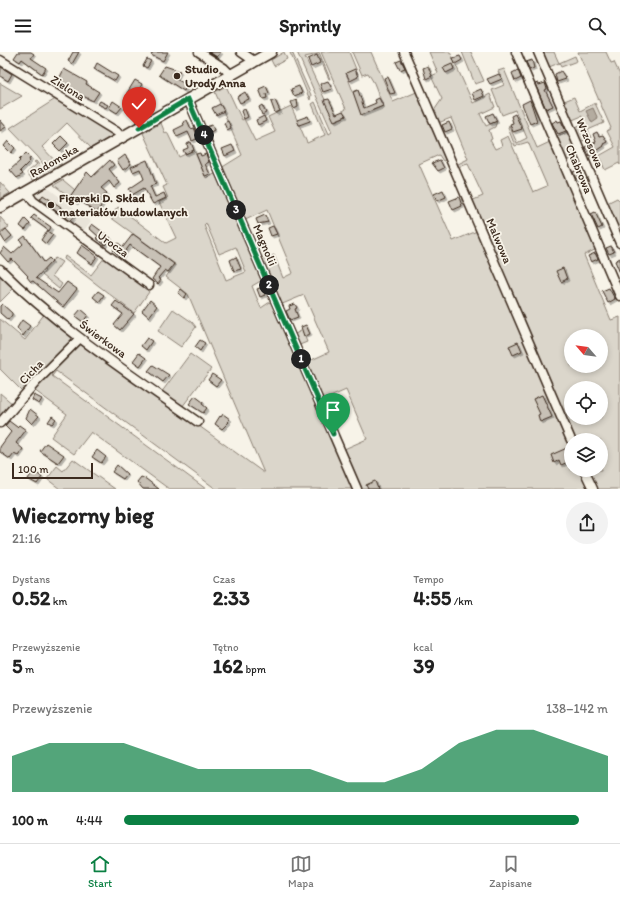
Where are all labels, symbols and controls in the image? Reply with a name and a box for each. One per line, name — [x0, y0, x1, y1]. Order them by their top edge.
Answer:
icon: menu — [12, 15, 34, 37]
text: Sprintly — [279, 15, 341, 37]
icon: search — [586, 15, 608, 37]
place label: Studio Urody Anna — [185, 62, 247, 91]
marker: Studio Urody Anna — [172, 71, 182, 81]
street label: Zielona — [48, 72, 88, 104]
pin — [122, 87, 156, 128]
icon: check — [128, 93, 150, 115]
street label: Wrzosowa — [573, 116, 607, 171]
pin: 4 — [194, 125, 214, 145]
text: 4 — [201, 128, 207, 141]
street label: Radomska — [27, 141, 81, 180]
street label: Chabrowa — [562, 142, 596, 196]
place label: Figarski D. Skład materiałów budowlanych — [58, 191, 188, 220]
marker: Figarski D. Skład materiałów budowlanych — [46, 200, 56, 210]
pin: 3 — [226, 200, 246, 220]
text: 3 — [233, 203, 239, 216]
street label: Malwowa — [483, 216, 515, 266]
street label: Magnolii — [250, 222, 280, 268]
street label: Urocza — [94, 228, 132, 260]
pin: 2 — [259, 275, 279, 295]
text: 2 — [266, 278, 272, 291]
street label: Świerkowa — [77, 317, 130, 361]
north arrow — [564, 329, 608, 373]
map controls — [564, 329, 608, 477]
pin: 1 — [291, 349, 311, 369]
text: 1 — [298, 352, 304, 365]
street label: Cicha — [16, 357, 46, 387]
button: locate — [564, 381, 608, 425]
pin — [316, 393, 350, 434]
icon: arrive — [322, 399, 344, 421]
button: layers — [564, 433, 608, 477]
scale bar — [12, 461, 93, 480]
text: 100 m — [18, 463, 48, 476]
text: Wieczorny bieg — [12, 502, 154, 529]
button: share — [566, 502, 608, 544]
text: 21:16 — [12, 531, 41, 546]
text: Dystans — [12, 573, 50, 586]
text: Czas — [213, 573, 235, 586]
text: Tempo — [413, 573, 444, 586]
text: 0.52 — [12, 586, 50, 610]
text: 2:33 — [213, 586, 250, 610]
text: 4:55 — [413, 586, 451, 610]
text: km — [50, 595, 67, 608]
text: /km — [451, 595, 473, 608]
text: Przewyższenie — [12, 641, 80, 654]
text: Tętno — [213, 641, 239, 654]
text: kcal — [413, 641, 433, 654]
text: 5 — [12, 654, 23, 678]
text: 162 — [213, 654, 243, 678]
text: 39 — [413, 654, 435, 678]
text: m — [23, 663, 34, 676]
text: bpm — [243, 663, 266, 676]
text: Przewyższenie — [12, 701, 93, 716]
text: 138–142 m — [546, 701, 608, 716]
text: 100 m — [12, 813, 48, 828]
text: 4:44 — [76, 813, 103, 828]
tab: Start — [88, 853, 112, 890]
tab: Mapa — [288, 853, 314, 890]
tab: Zapisane — [489, 853, 532, 890]

